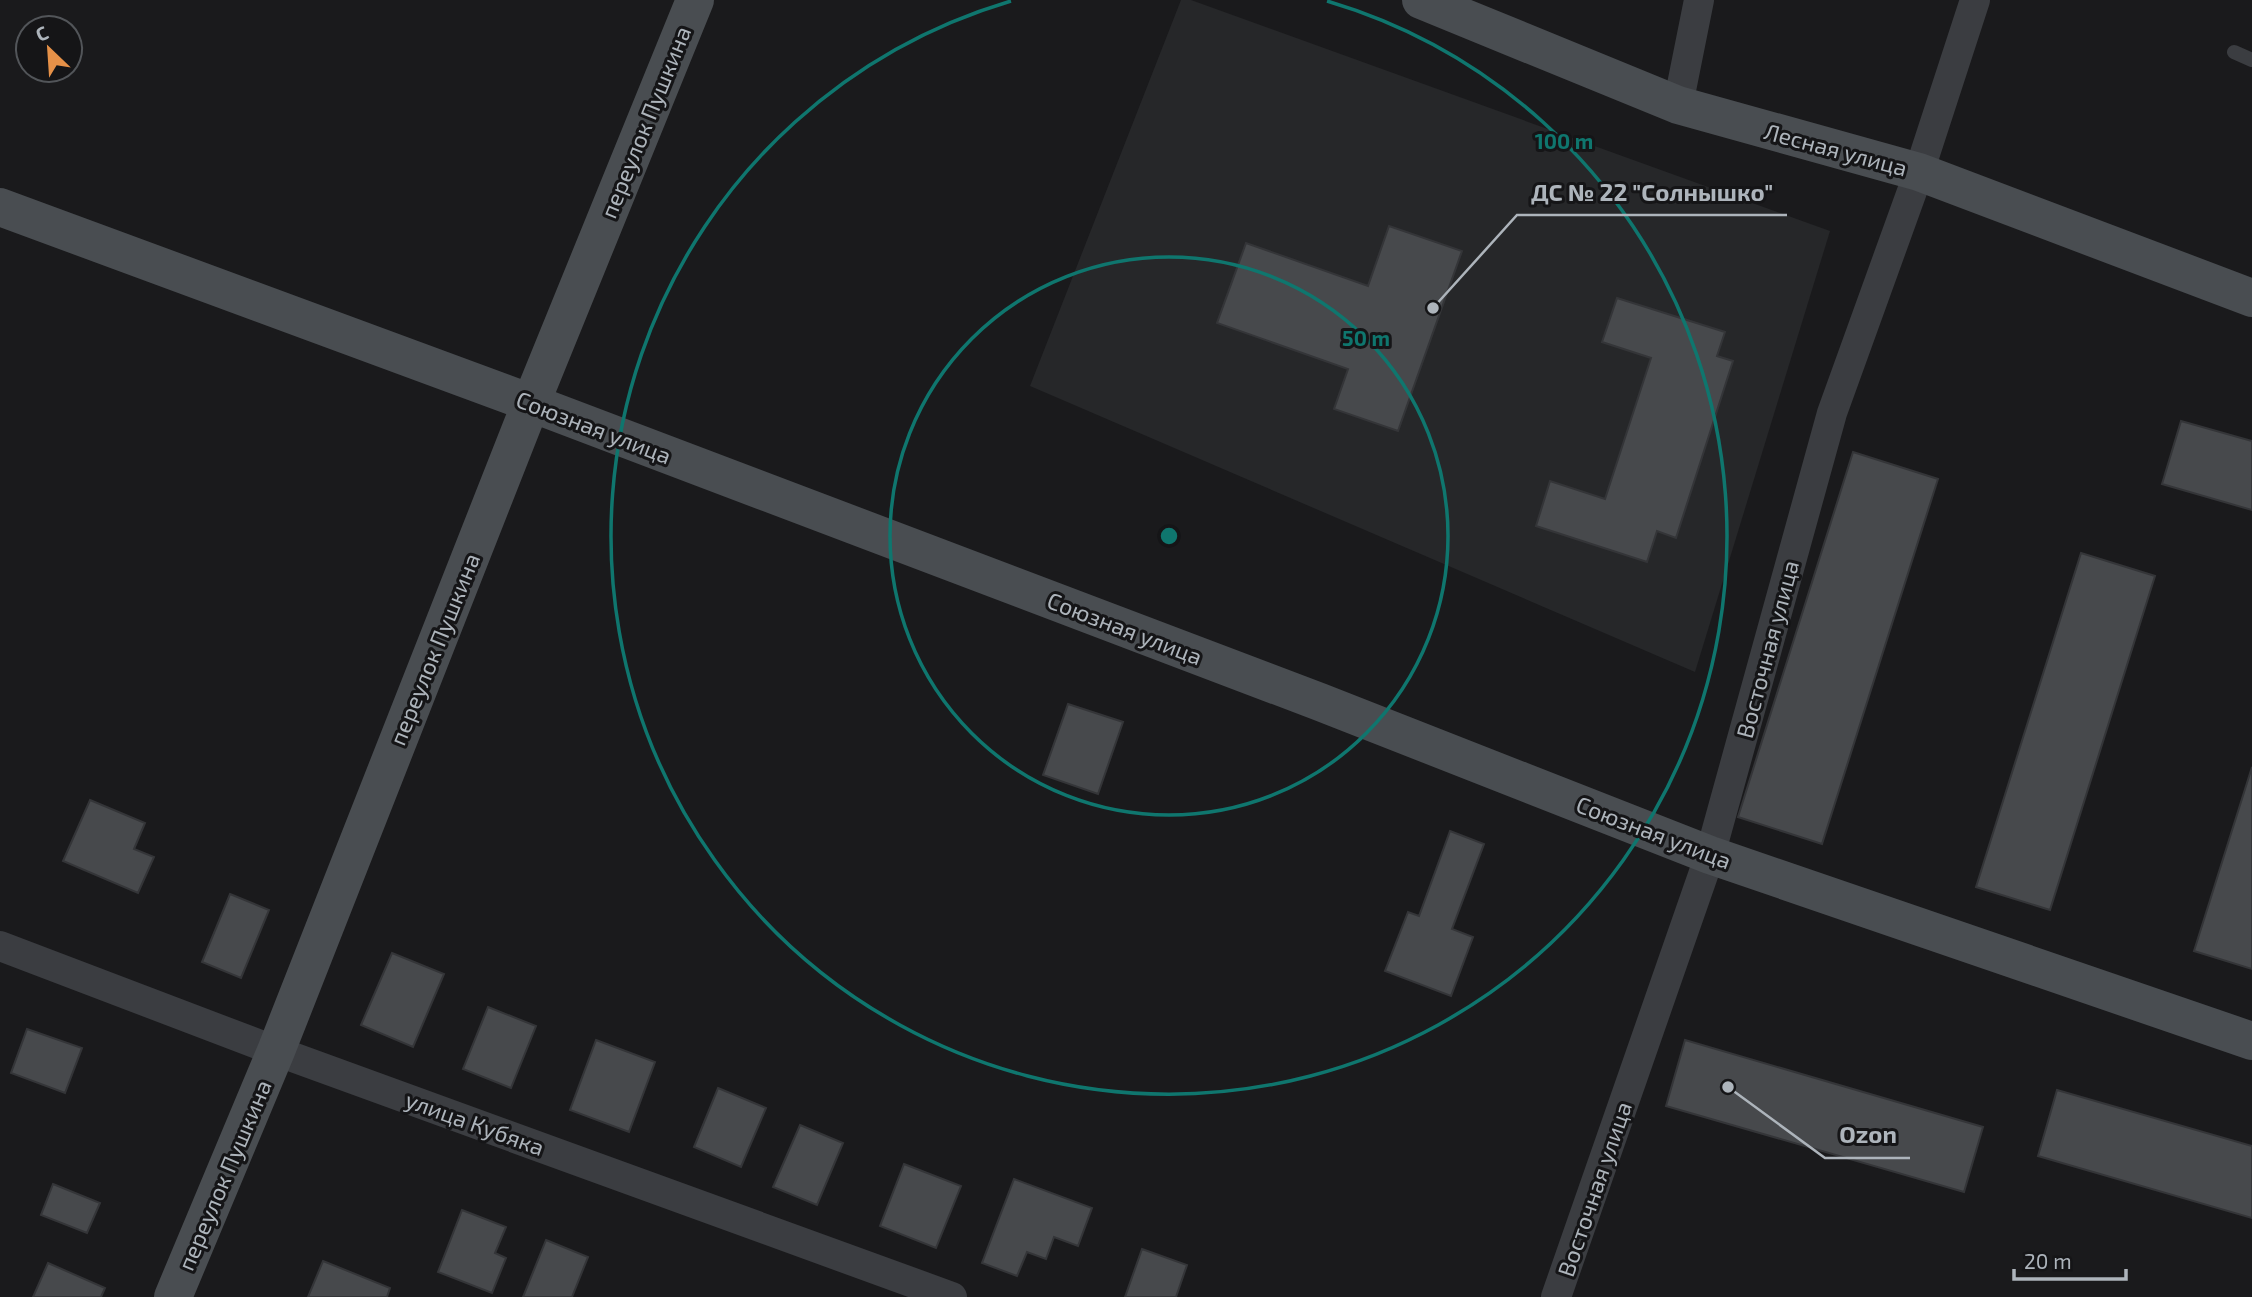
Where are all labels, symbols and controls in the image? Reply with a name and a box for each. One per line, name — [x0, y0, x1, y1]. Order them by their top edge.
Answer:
north arrow — [14, 14, 84, 84]
text: С — [32, 20, 52, 46]
street label: переулок Пушкина — [594, 22, 697, 222]
street label: Лесная улица — [1761, 116, 1910, 182]
text: 100 m — [1535, 128, 1593, 153]
callout: ДС № 22 "Солнышко" — [1517, 170, 1787, 215]
text: ДС № 22 "Солнышко" — [1531, 177, 1773, 206]
text: 50 m — [1342, 325, 1390, 350]
street label: Союзная улица — [512, 385, 675, 470]
centre of rings — [1157, 524, 1181, 548]
street label: переулок Пушкина — [383, 549, 486, 749]
street label: Восточная улица — [1730, 557, 1805, 741]
street label: Союзная улица — [1043, 586, 1206, 671]
street label: Союзная улица — [1572, 790, 1735, 875]
street label: переулок Пушкина — [171, 1075, 278, 1275]
street label: улица Кубяка — [401, 1085, 548, 1162]
street label: Восточная улица — [1551, 1098, 1638, 1280]
callout: Ozon — [1825, 1113, 1910, 1158]
text: Ozon — [1839, 1119, 1897, 1148]
scale bar — [2014, 1238, 2126, 1282]
text: 20 m — [2024, 1248, 2072, 1273]

